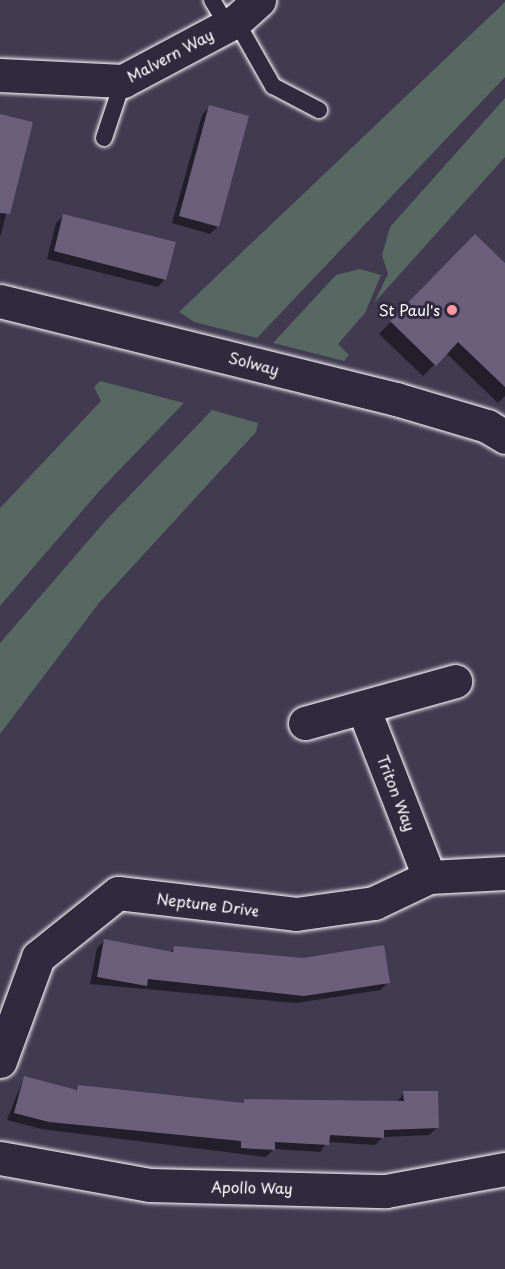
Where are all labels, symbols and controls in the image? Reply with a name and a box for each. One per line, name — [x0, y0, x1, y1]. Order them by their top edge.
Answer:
street label: Malvern Way — [123, 24, 217, 86]
place label: St Paul's — [380, 301, 440, 319]
marker: St Paul's — [445, 303, 459, 317]
street label: Solway — [227, 348, 281, 378]
street label: Triton Way — [374, 752, 420, 834]
street label: Neptune Drive — [155, 889, 261, 919]
street label: Apollo Way — [211, 1177, 293, 1197]

